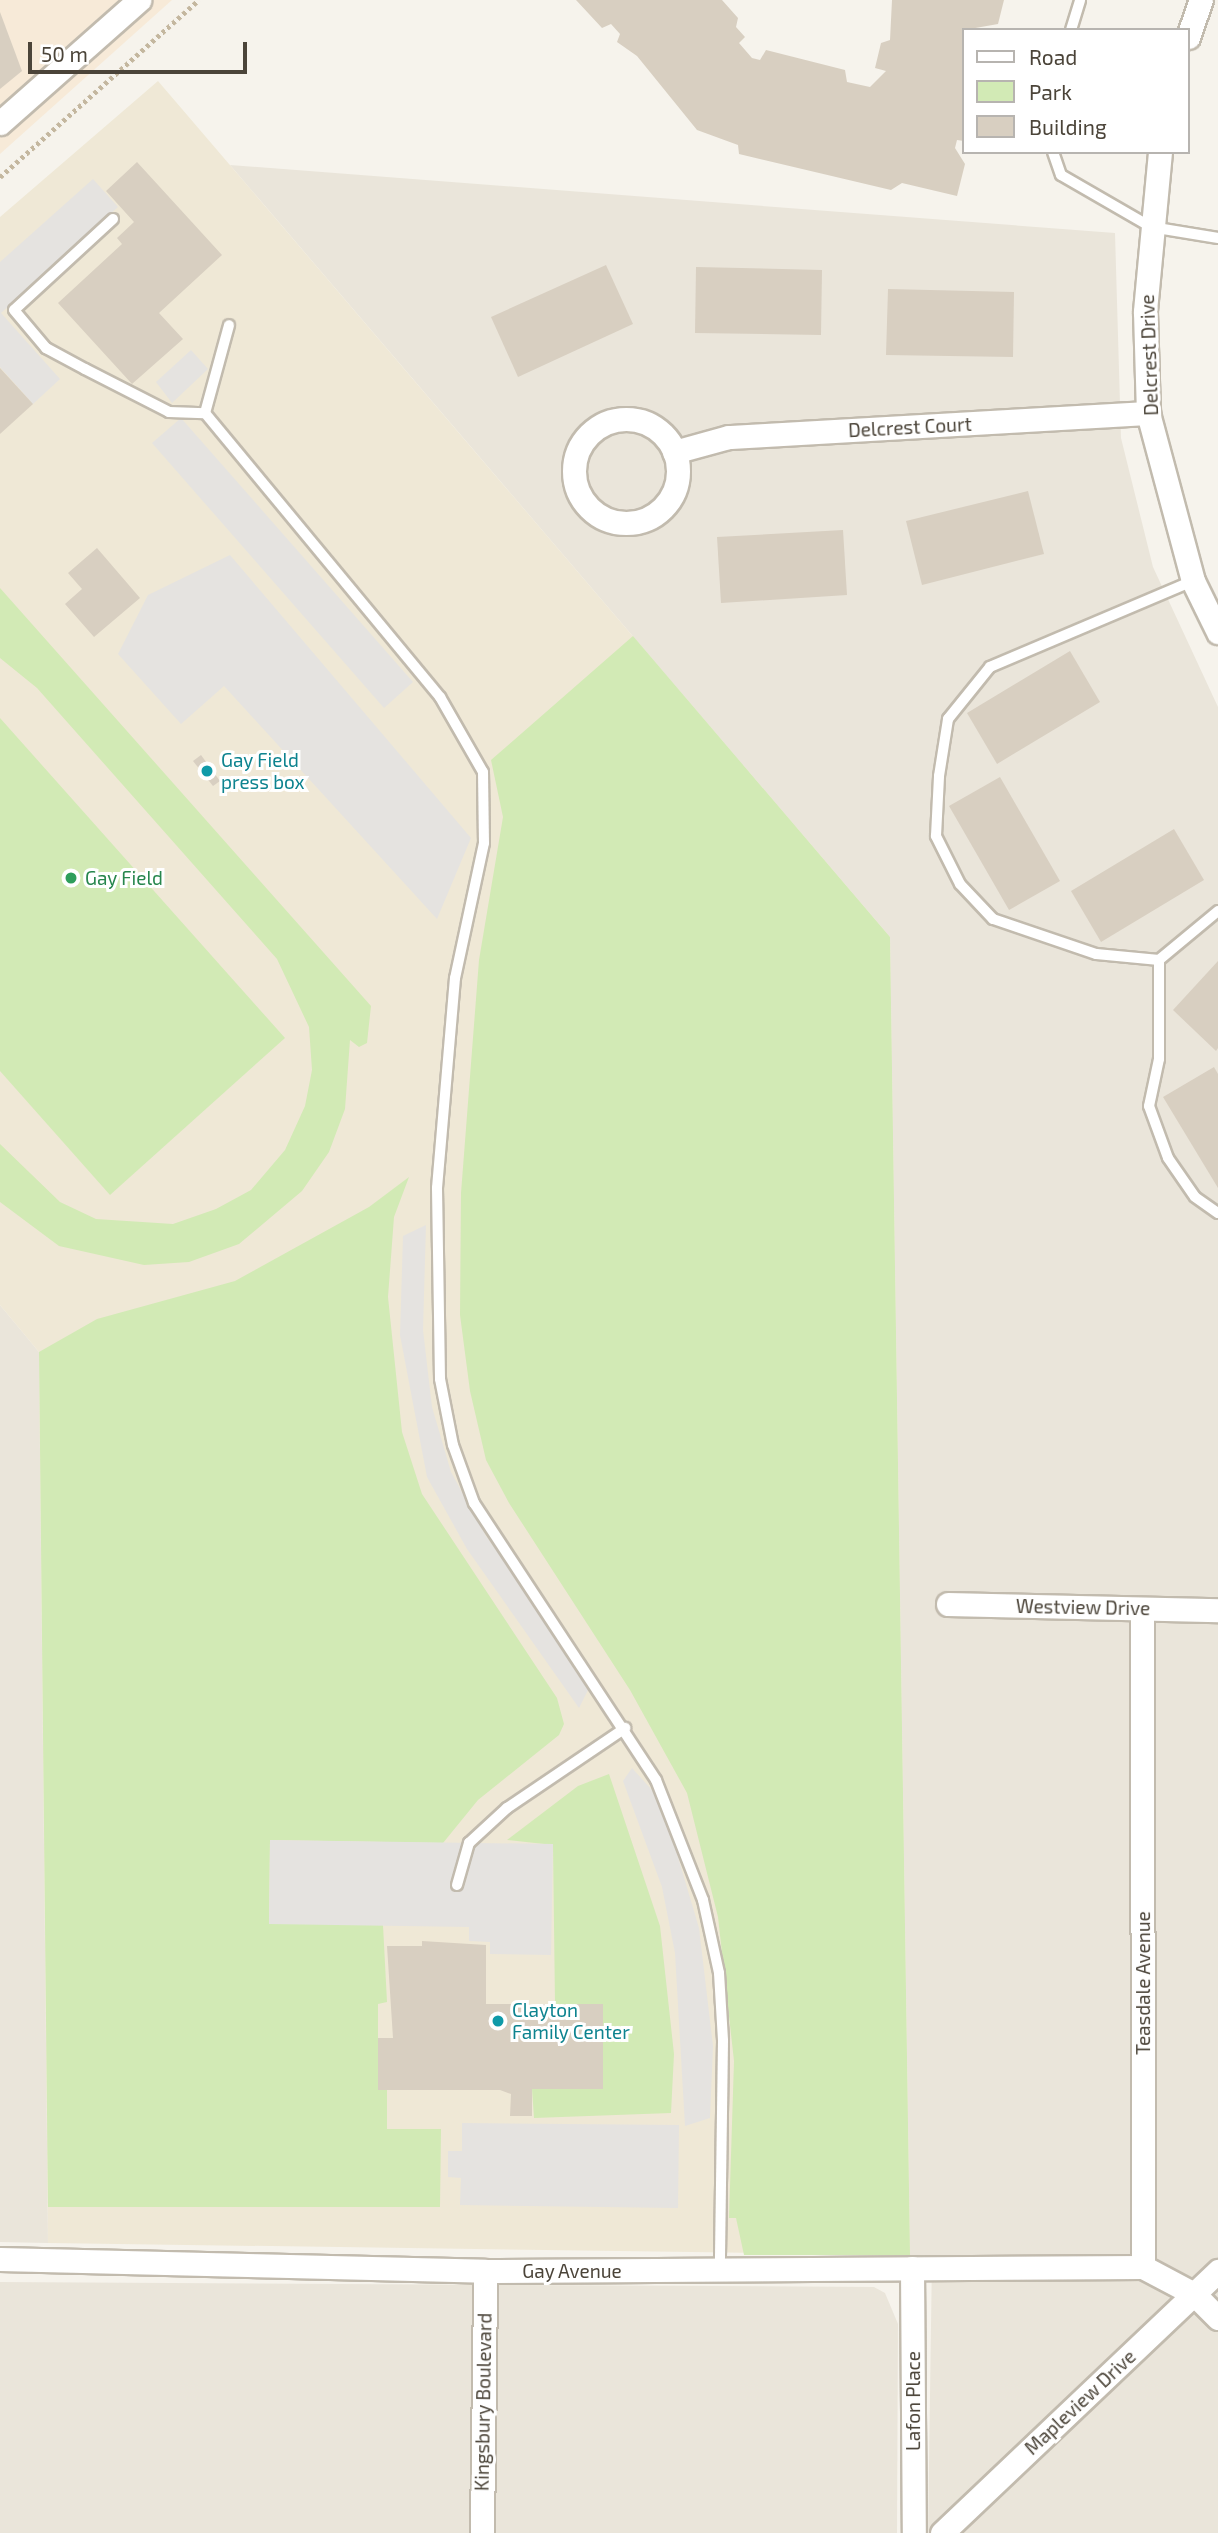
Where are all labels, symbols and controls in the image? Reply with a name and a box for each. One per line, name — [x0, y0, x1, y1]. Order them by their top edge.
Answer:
scale bar — [32, 28, 250, 72]
legend — [962, 28, 1190, 154]
text: 50 m — [41, 41, 88, 66]
text: Road — [1029, 44, 1077, 69]
text: Park — [1029, 79, 1072, 104]
text: Building — [1029, 114, 1107, 139]
street label: Delcrest Drive — [1135, 294, 1163, 416]
street label: Delcrest Court — [848, 412, 972, 442]
place label: Gay Field press box — [221, 749, 305, 793]
marker: Gay Field press box — [199, 763, 215, 779]
place label: Gay Field — [85, 867, 163, 889]
marker: Gay Field — [63, 870, 79, 886]
street label: Westview Drive — [1015, 1594, 1151, 1620]
street label: Teasdale Avenue — [1132, 1911, 1154, 2055]
place label: Clayton Family Center — [512, 1999, 630, 2043]
marker: Clayton Family Center — [490, 2013, 506, 2029]
street label: Gay Avenue — [522, 2260, 622, 2282]
street label: Kingsbury Boulevard — [470, 2312, 496, 2492]
street label: Mapleview Drive — [1020, 2345, 1140, 2459]
street label: Lafon Place — [902, 2351, 924, 2451]

